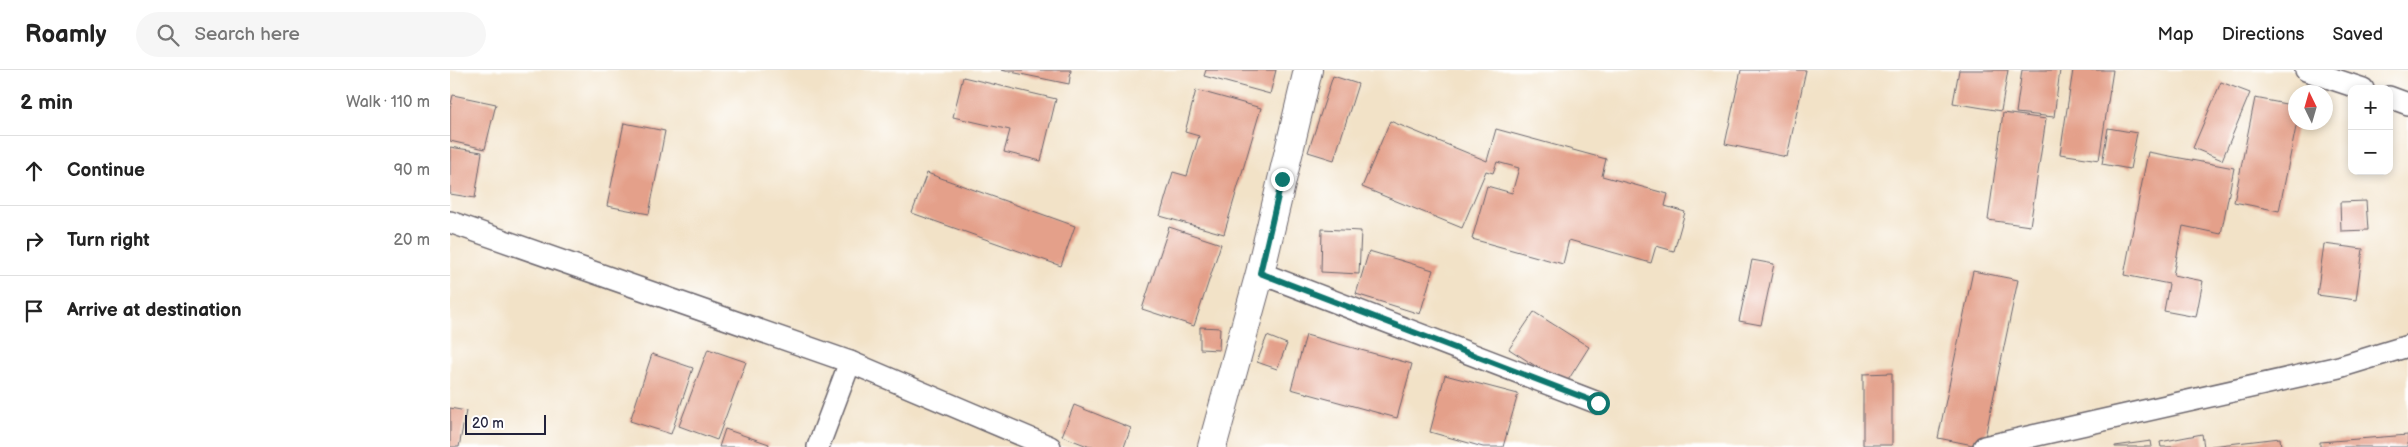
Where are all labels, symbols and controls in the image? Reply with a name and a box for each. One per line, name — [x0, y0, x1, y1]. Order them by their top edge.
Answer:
search box — [136, 12, 486, 57]
text: Roamly — [25, 20, 106, 49]
icon: search — [154, 21, 182, 49]
text: Search here — [194, 23, 300, 46]
text: Map — [2158, 24, 2194, 45]
text: Directions — [2222, 24, 2304, 45]
text: Saved — [2332, 24, 2383, 45]
north arrow — [2288, 85, 2333, 130]
map controls — [2348, 85, 2393, 175]
button: + — [2348, 85, 2393, 130]
text: 2 min — [20, 90, 73, 115]
text: Walk · 110 m — [346, 93, 430, 112]
button: − — [2348, 130, 2393, 175]
icon: ahead — [20, 157, 48, 185]
text: Continue — [67, 159, 145, 182]
text: 90 m — [394, 161, 430, 180]
route end — [1271, 168, 1294, 191]
icon: right — [20, 227, 48, 255]
text: Turn right — [67, 229, 150, 252]
text: 20 m — [394, 231, 430, 250]
icon: arrive — [20, 297, 48, 325]
text: Arrive at destination — [67, 299, 242, 322]
route start — [1587, 392, 1610, 415]
scale bar — [465, 412, 546, 435]
text: 20 m — [472, 415, 504, 432]

